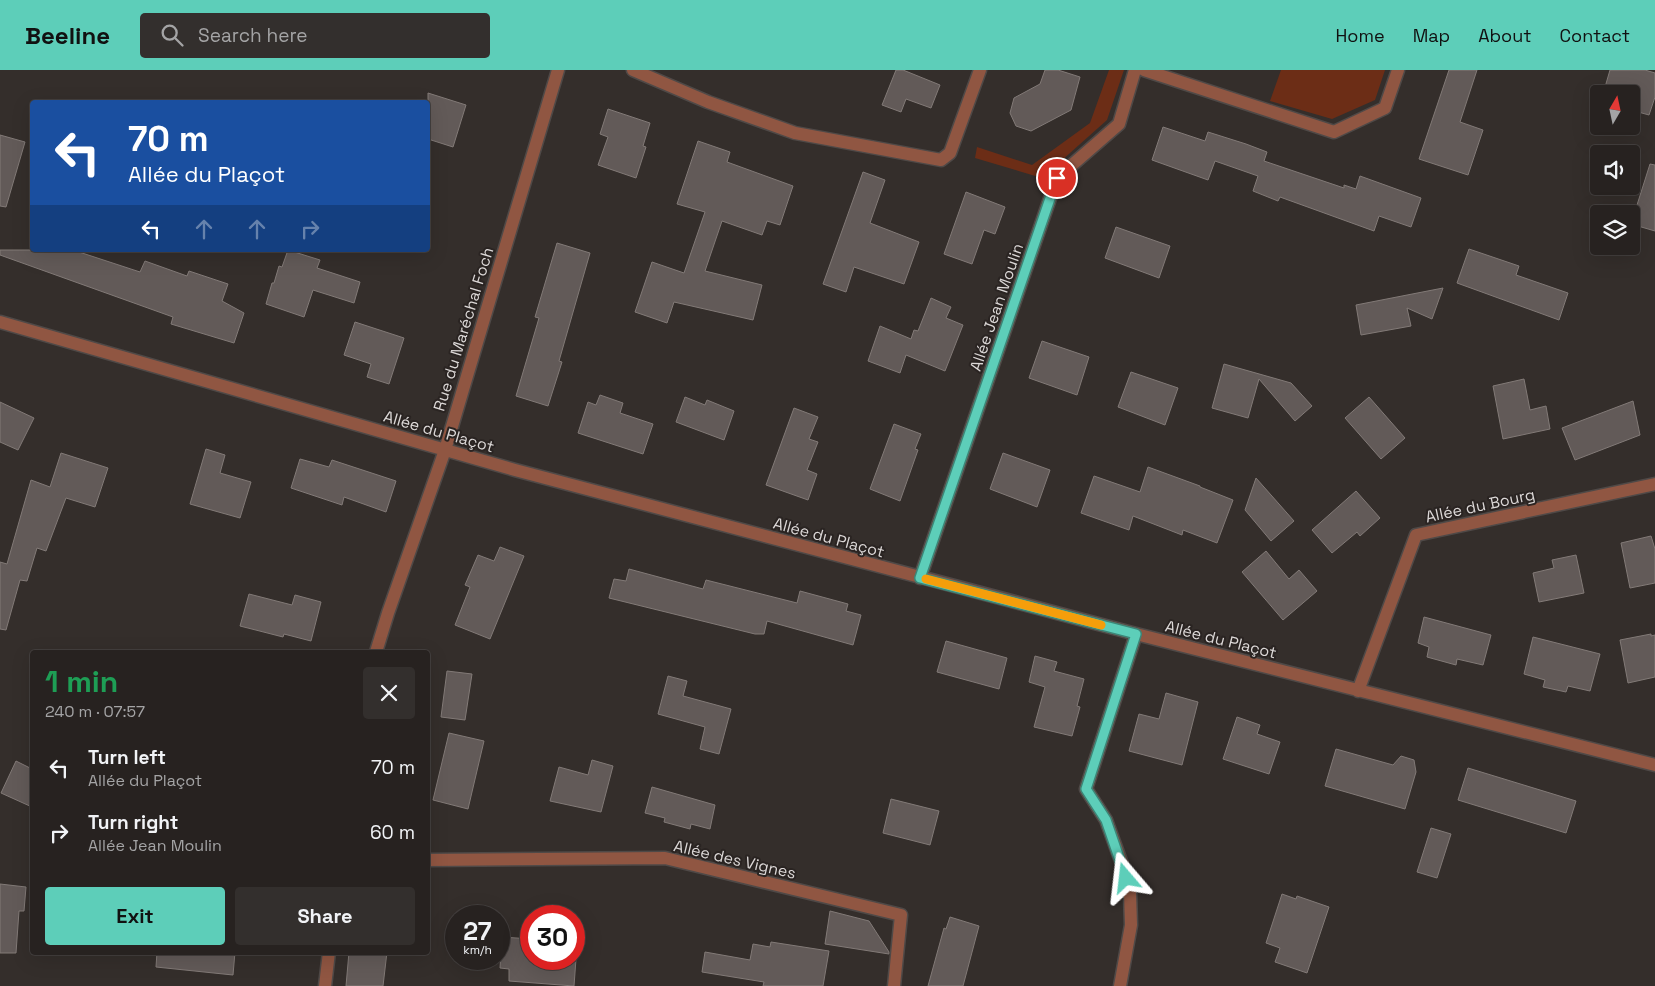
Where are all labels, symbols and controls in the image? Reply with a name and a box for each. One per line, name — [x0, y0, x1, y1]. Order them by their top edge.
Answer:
search box — [140, 13, 490, 58]
text: Beeline — [25, 20, 110, 51]
icon: search — [158, 21, 186, 49]
text: Search here — [198, 23, 308, 48]
text: Home — [1336, 24, 1385, 47]
text: Map — [1413, 24, 1450, 47]
text: About — [1478, 24, 1532, 47]
text: Contact — [1560, 24, 1630, 47]
north arrow — [1590, 85, 1640, 135]
map controls — [1590, 85, 1640, 255]
text: 70 m — [128, 117, 209, 161]
icon: left — [45, 120, 110, 185]
button: sound — [1590, 145, 1640, 195]
pin — [1036, 157, 1078, 199]
text: Allée du Plaçot — [128, 160, 285, 188]
icon: arrive — [1043, 164, 1071, 192]
button: layers — [1590, 205, 1640, 255]
icon: left — [137, 215, 165, 243]
icon: ahead — [190, 215, 218, 243]
icon: ahead — [243, 215, 271, 243]
icon: right — [296, 215, 324, 243]
street label: Allée Jean Moulin — [965, 240, 1028, 374]
street label: Rue du Maréchal Foch — [429, 245, 498, 414]
street label: Allée du Plaçot — [381, 406, 497, 457]
street label: Allée du Bourg — [1423, 484, 1537, 527]
street label: Allée du Plaçot — [771, 513, 887, 562]
street label: Allée du Plaçot — [1163, 615, 1279, 663]
text: 1 min — [45, 662, 118, 701]
button: close — [363, 667, 415, 719]
text: 240 m · 07:57 — [45, 701, 145, 722]
text: Turn left — [88, 745, 166, 770]
icon: left — [45, 754, 73, 782]
text: 70 m — [371, 755, 415, 780]
text: Allée du Plaçot — [88, 770, 202, 791]
text: Turn right — [88, 810, 178, 835]
icon: right — [45, 819, 73, 847]
text: 60 m — [370, 820, 415, 845]
text: Allée Jean Moulin — [88, 835, 222, 856]
street label: Allée des Vignes — [672, 835, 798, 884]
position arrow — [1099, 851, 1151, 903]
button: Exit — [45, 887, 225, 945]
button: Share — [235, 887, 415, 945]
speed limit sign: 30 — [520, 905, 585, 970]
text: 27 — [463, 915, 492, 947]
text: km/h — [463, 942, 492, 958]

